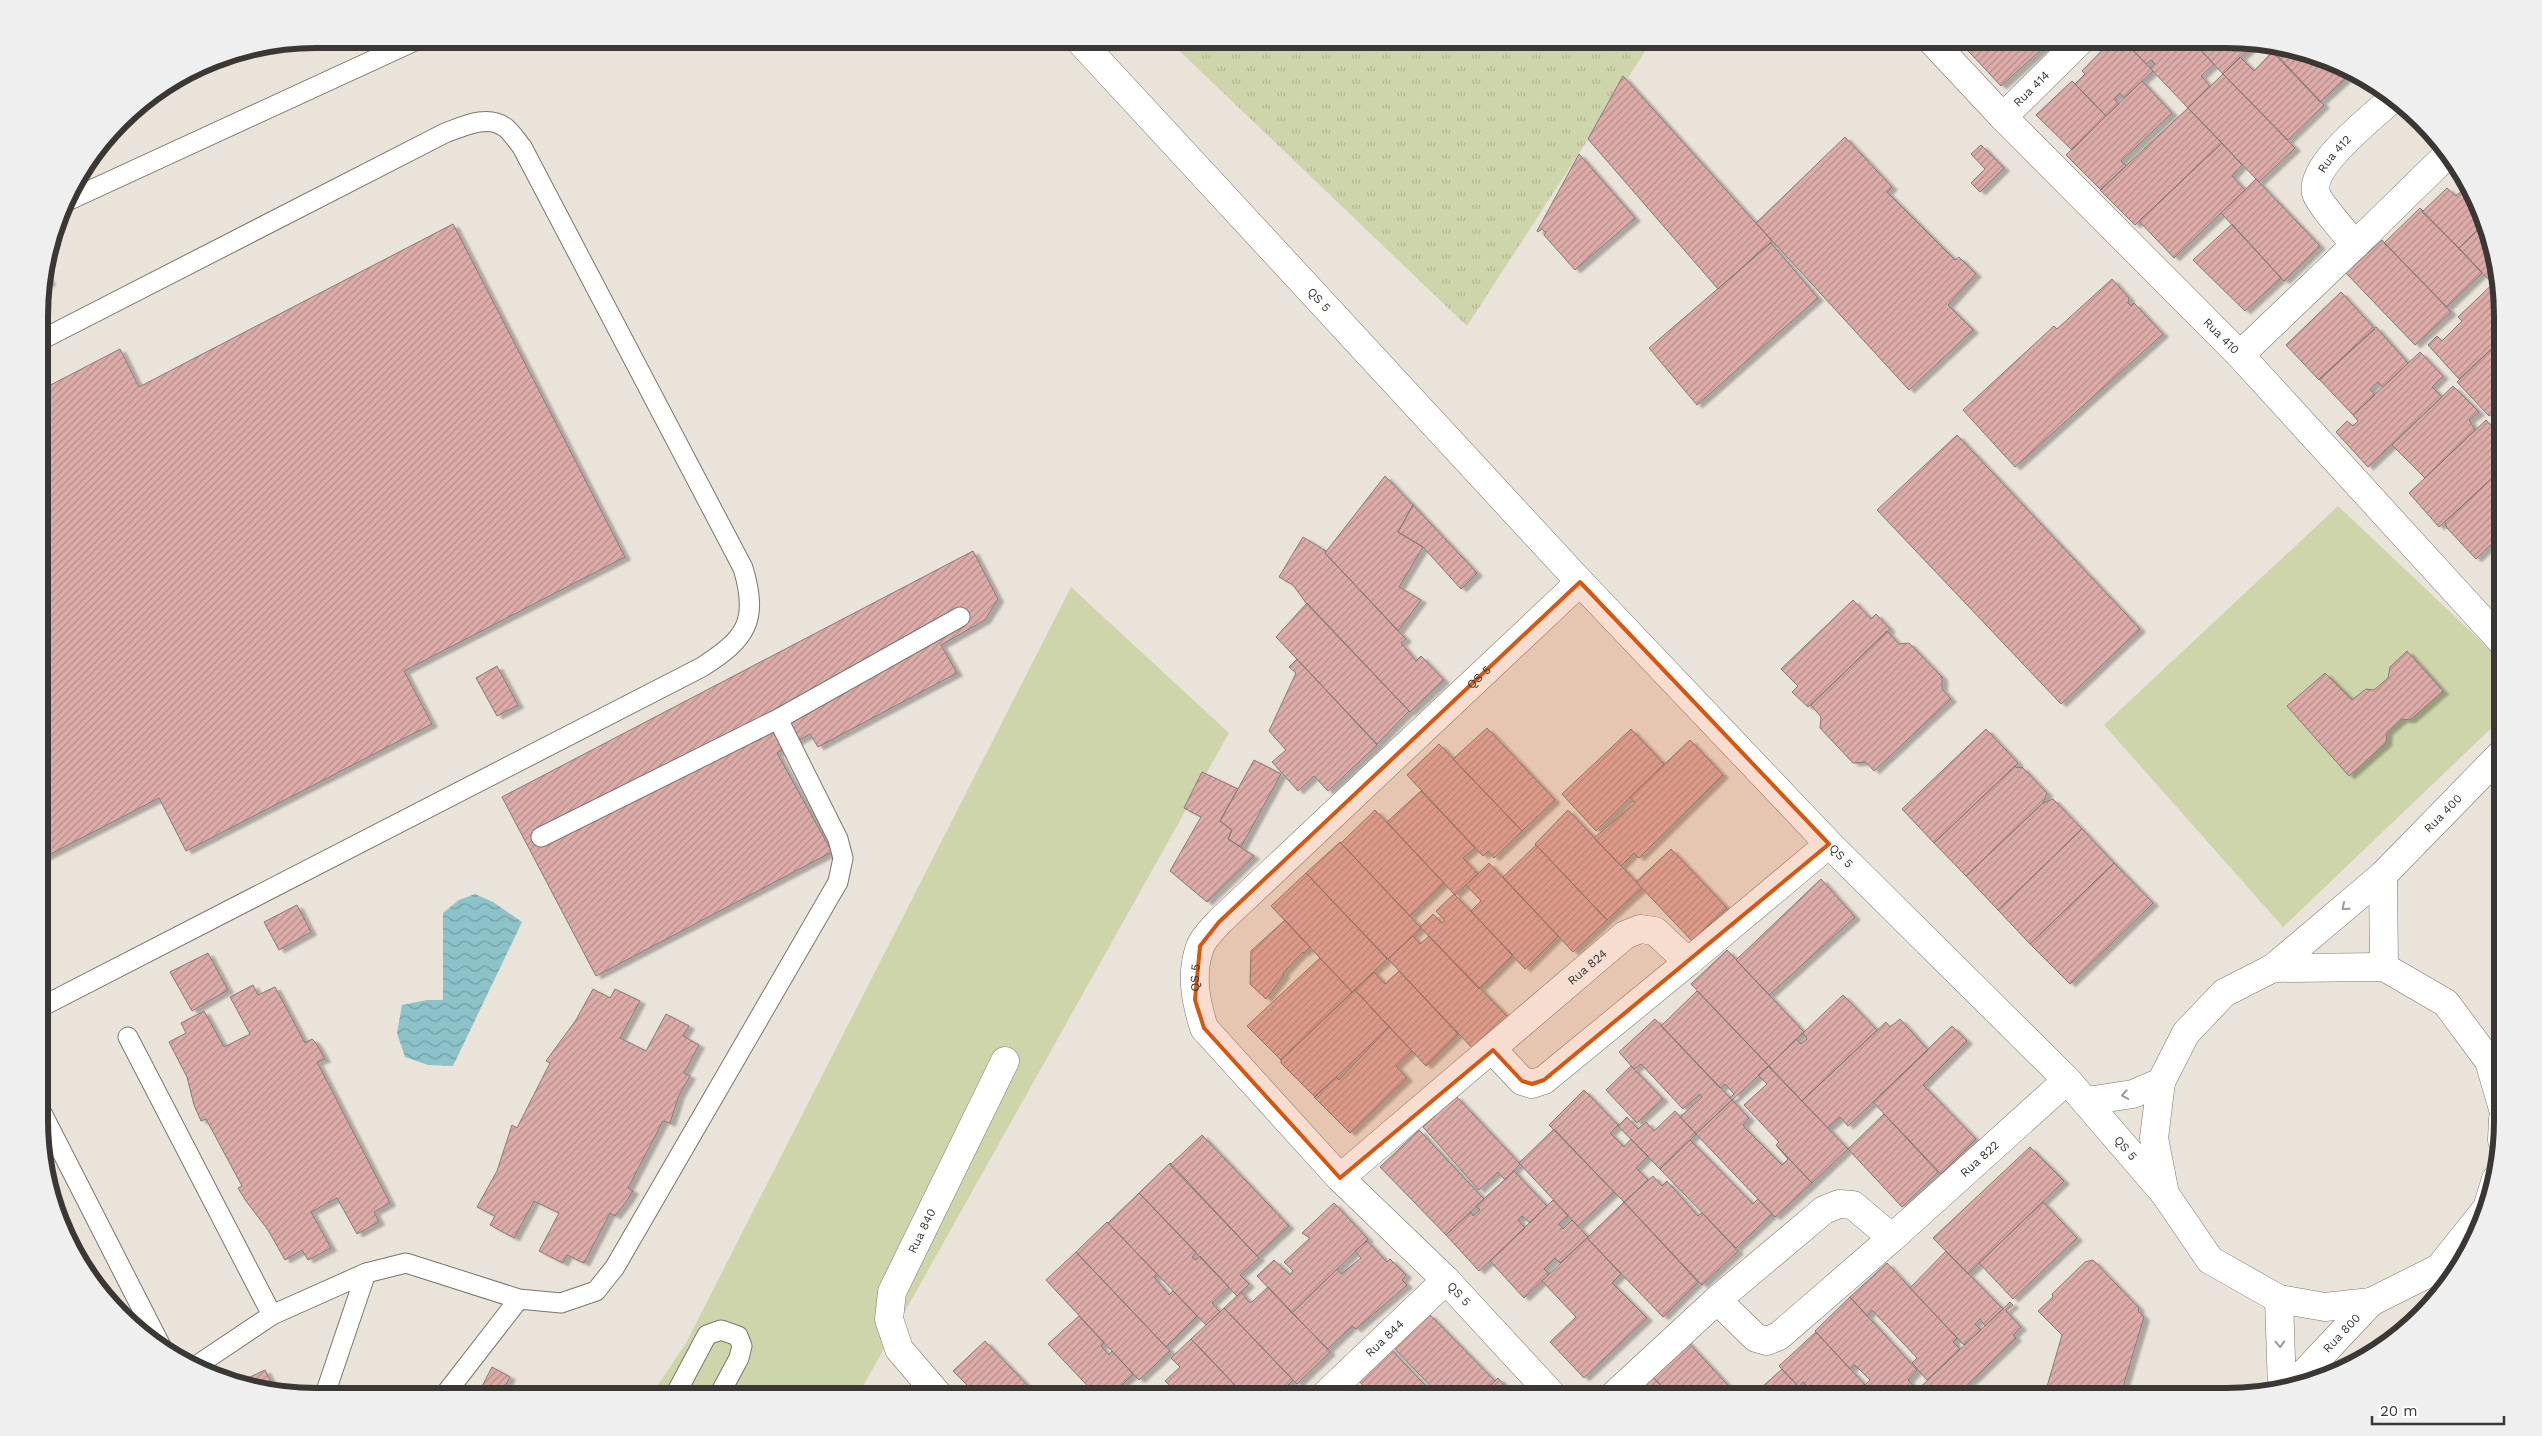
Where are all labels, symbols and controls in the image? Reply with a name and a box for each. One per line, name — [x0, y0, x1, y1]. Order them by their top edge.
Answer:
street label: Rua 414 — [2011, 68, 2052, 110]
street label: Rua 412 — [2315, 132, 2354, 175]
street label: QS 5 — [1304, 285, 1334, 315]
street label: Rua 410 — [2200, 315, 2242, 357]
street label: QS 5 — [1464, 663, 1494, 692]
street label: Rua 400 — [2421, 791, 2465, 836]
street label: QS 5 — [1826, 841, 1856, 871]
one-way arrow — [2342, 901, 2351, 910]
street label: Rua 824 — [1565, 946, 1610, 988]
street label: QS 5 — [1188, 963, 1203, 992]
one-way arrow — [2121, 1089, 2129, 1099]
street label: QS 5 — [2111, 1133, 2140, 1163]
street label: Rua 822 — [1957, 1138, 2002, 1180]
street label: Rua 840 — [905, 1206, 939, 1256]
street label: QS 5 — [1444, 1279, 1474, 1309]
street label: Rua 800 — [2320, 1311, 2363, 1355]
street label: Rua 844 — [1362, 1317, 1407, 1360]
one-way arrow — [2275, 1341, 2286, 1349]
scale bar — [2372, 1394, 2504, 1426]
text: 20 m — [2380, 1402, 2418, 1420]

